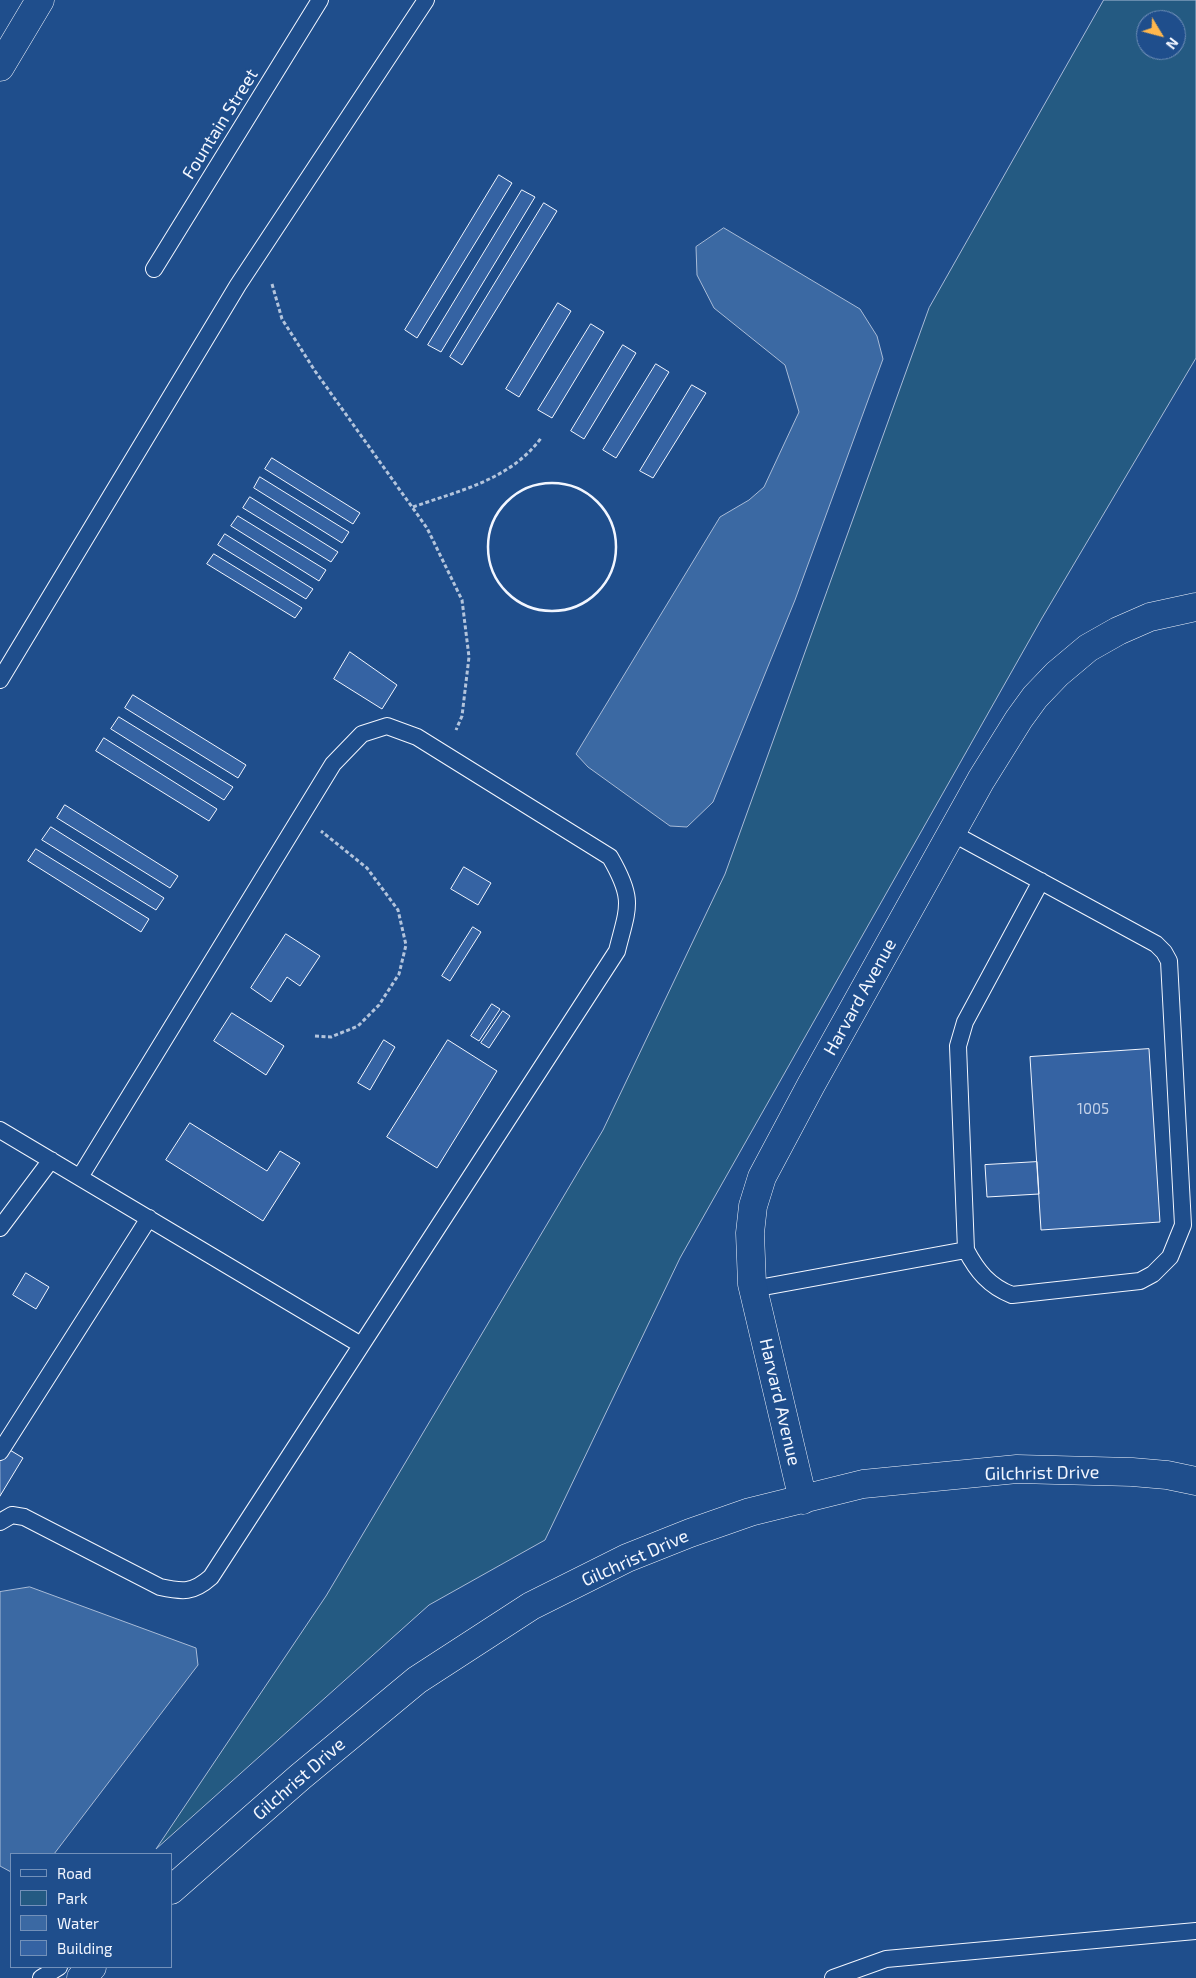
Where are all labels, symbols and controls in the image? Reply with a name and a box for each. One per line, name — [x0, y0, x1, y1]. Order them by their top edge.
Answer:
north arrow — [1136, 10, 1186, 60]
text: N — [1163, 35, 1182, 53]
street label: Fountain Street — [177, 65, 263, 183]
street label: Harvard Avenue — [819, 935, 901, 1059]
house number: 1005 — [1077, 1100, 1109, 1118]
street label: Harvard Avenue — [755, 1336, 805, 1468]
street label: Gilchrist Drive — [984, 1461, 1100, 1485]
street label: Gilchrist Drive — [578, 1525, 692, 1591]
street label: Gilchrist Drive — [249, 1733, 349, 1825]
legend — [10, 1853, 172, 1968]
text: Road — [57, 1864, 92, 1882]
text: Park — [57, 1889, 88, 1907]
text: Water — [57, 1914, 99, 1932]
text: Building — [57, 1939, 112, 1957]

